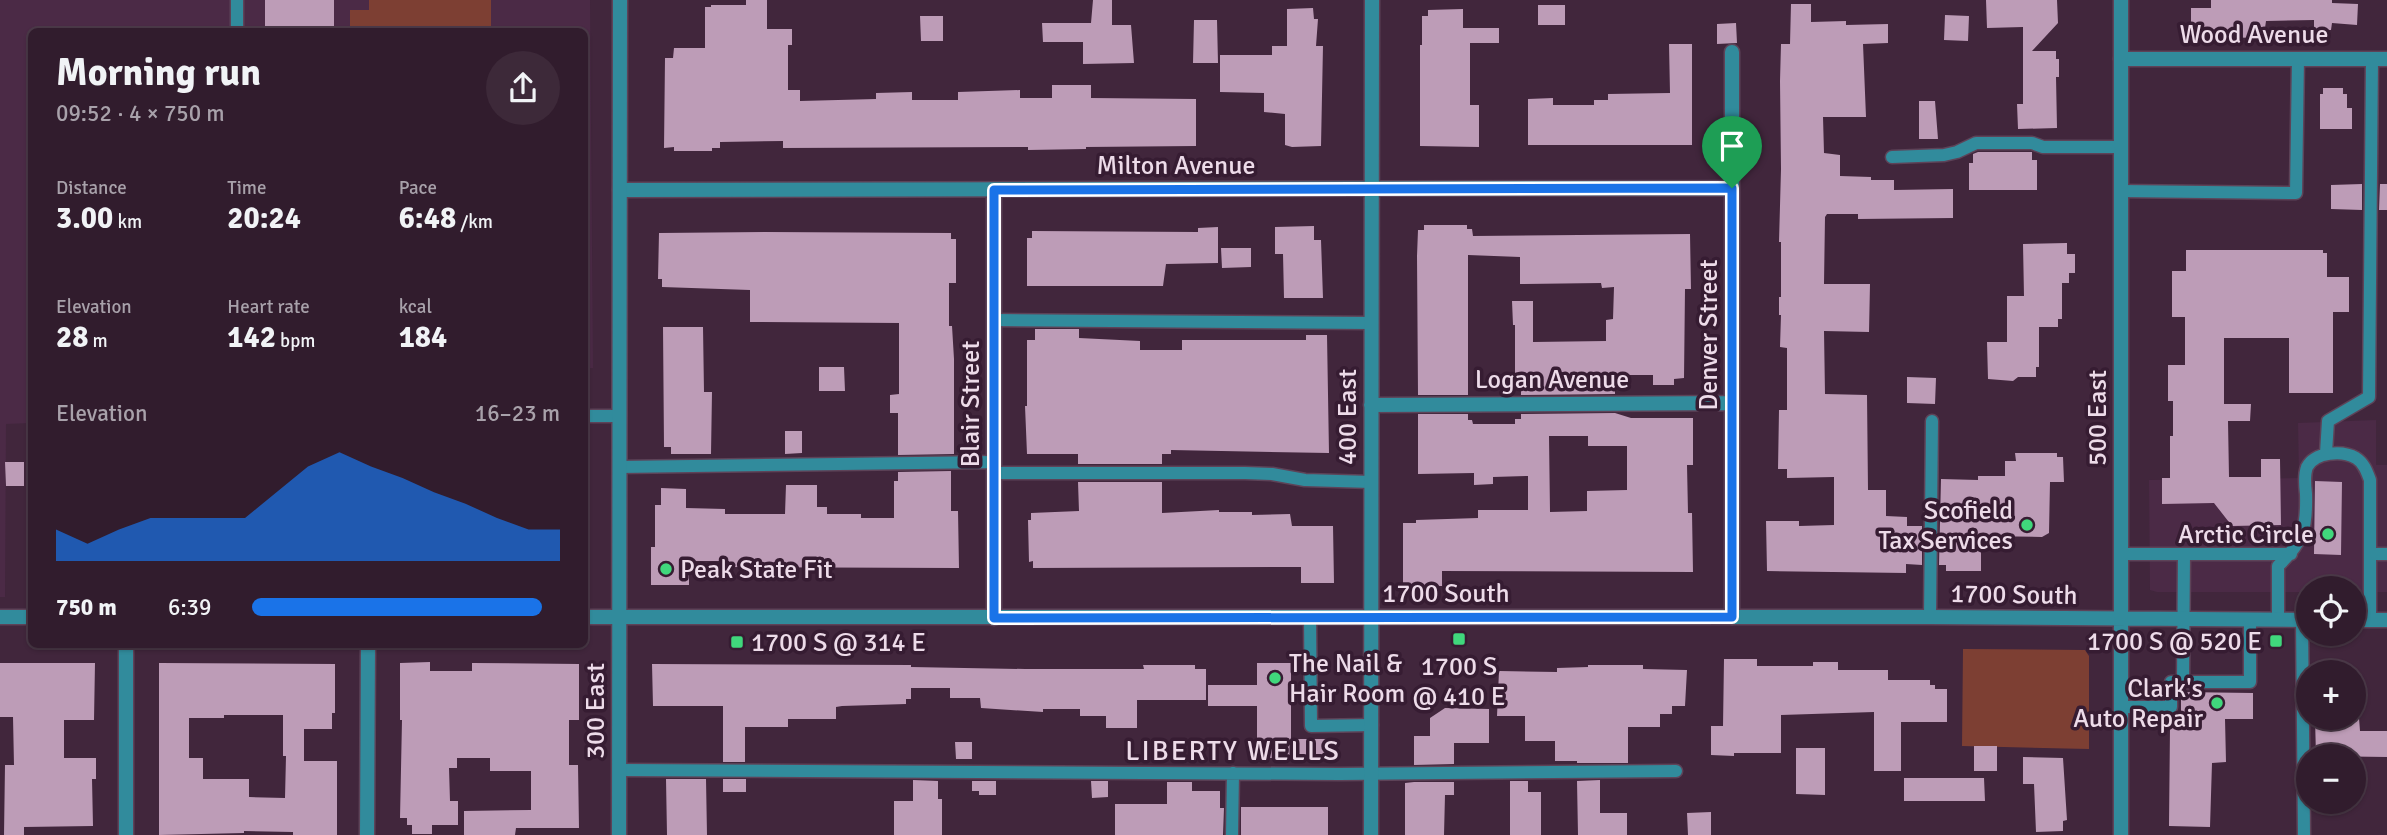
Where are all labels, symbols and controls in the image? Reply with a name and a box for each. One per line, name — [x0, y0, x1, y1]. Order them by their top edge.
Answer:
street label: Wood Avenue — [2180, 19, 2328, 51]
text: Morning run — [56, 49, 261, 96]
button: share — [486, 51, 560, 125]
text: 09:52 · 4 × 750 m — [56, 99, 225, 128]
pin — [1702, 116, 1762, 188]
icon: arrive — [1713, 127, 1751, 165]
street label: Milton Avenue — [1097, 150, 1255, 182]
text: Distance — [56, 176, 127, 200]
text: Time — [227, 176, 266, 200]
text: Pace — [399, 176, 437, 200]
text: 3.00 — [56, 200, 113, 237]
text: 20:24 — [227, 200, 301, 237]
text: 6:48 — [399, 200, 456, 237]
text: km — [113, 210, 142, 234]
text: /km — [456, 210, 493, 234]
street label: Denver Street — [1693, 259, 1725, 411]
text: Elevation — [56, 295, 132, 319]
text: Heart rate — [227, 295, 310, 319]
text: kcal — [399, 295, 432, 319]
text: 28 — [56, 319, 88, 356]
text: 142 — [227, 319, 276, 356]
text: 184 — [399, 319, 447, 356]
text: m — [88, 329, 108, 353]
text: bpm — [276, 329, 315, 353]
street label: Blair Street — [955, 341, 987, 467]
street label: Logan Avenue — [1475, 364, 1629, 396]
street label: 400 East — [1332, 369, 1364, 465]
street label: 500 East — [2082, 370, 2114, 466]
text: Elevation — [56, 399, 148, 428]
text: 16–23 m — [475, 399, 560, 428]
place label: Scofield Tax Services — [1878, 495, 2013, 557]
marker: Scofield Tax Services — [2019, 517, 2035, 533]
place label: Arctic Circle — [2178, 519, 2314, 551]
marker: Arctic Circle — [2320, 526, 2336, 542]
place label: Peak State Fit — [680, 554, 833, 586]
marker: Peak State Fit — [658, 561, 674, 577]
map controls — [2296, 576, 2366, 814]
button: locate — [2296, 576, 2366, 646]
street label: 1700 South — [1382, 578, 1510, 610]
street label: 1700 South — [1950, 578, 2078, 612]
text: 750 m — [56, 593, 117, 622]
text: 6:39 — [168, 593, 211, 622]
place label: 1700 S @ 520 E — [2087, 626, 2262, 658]
place label: 1700 S @ 314 E — [751, 627, 926, 659]
marker: 1700 S @ 410 E — [1451, 631, 1467, 647]
marker: 1700 S @ 520 E — [2268, 633, 2284, 649]
marker: 1700 S @ 314 E — [729, 634, 745, 650]
place label: The Nail & Hair Room — [1289, 648, 1405, 710]
place label: 1700 S @ 410 E — [1413, 651, 1505, 713]
button: + — [2296, 660, 2366, 730]
street label: 300 East — [580, 663, 612, 759]
marker: The Nail & Hair Room — [1267, 670, 1283, 686]
place label: Clark's Auto Repair — [2073, 673, 2203, 735]
marker: Clark's Auto Repair — [2209, 695, 2225, 711]
district label: LIBERTY WELLS — [1125, 734, 1341, 768]
button: − — [2296, 744, 2366, 814]

